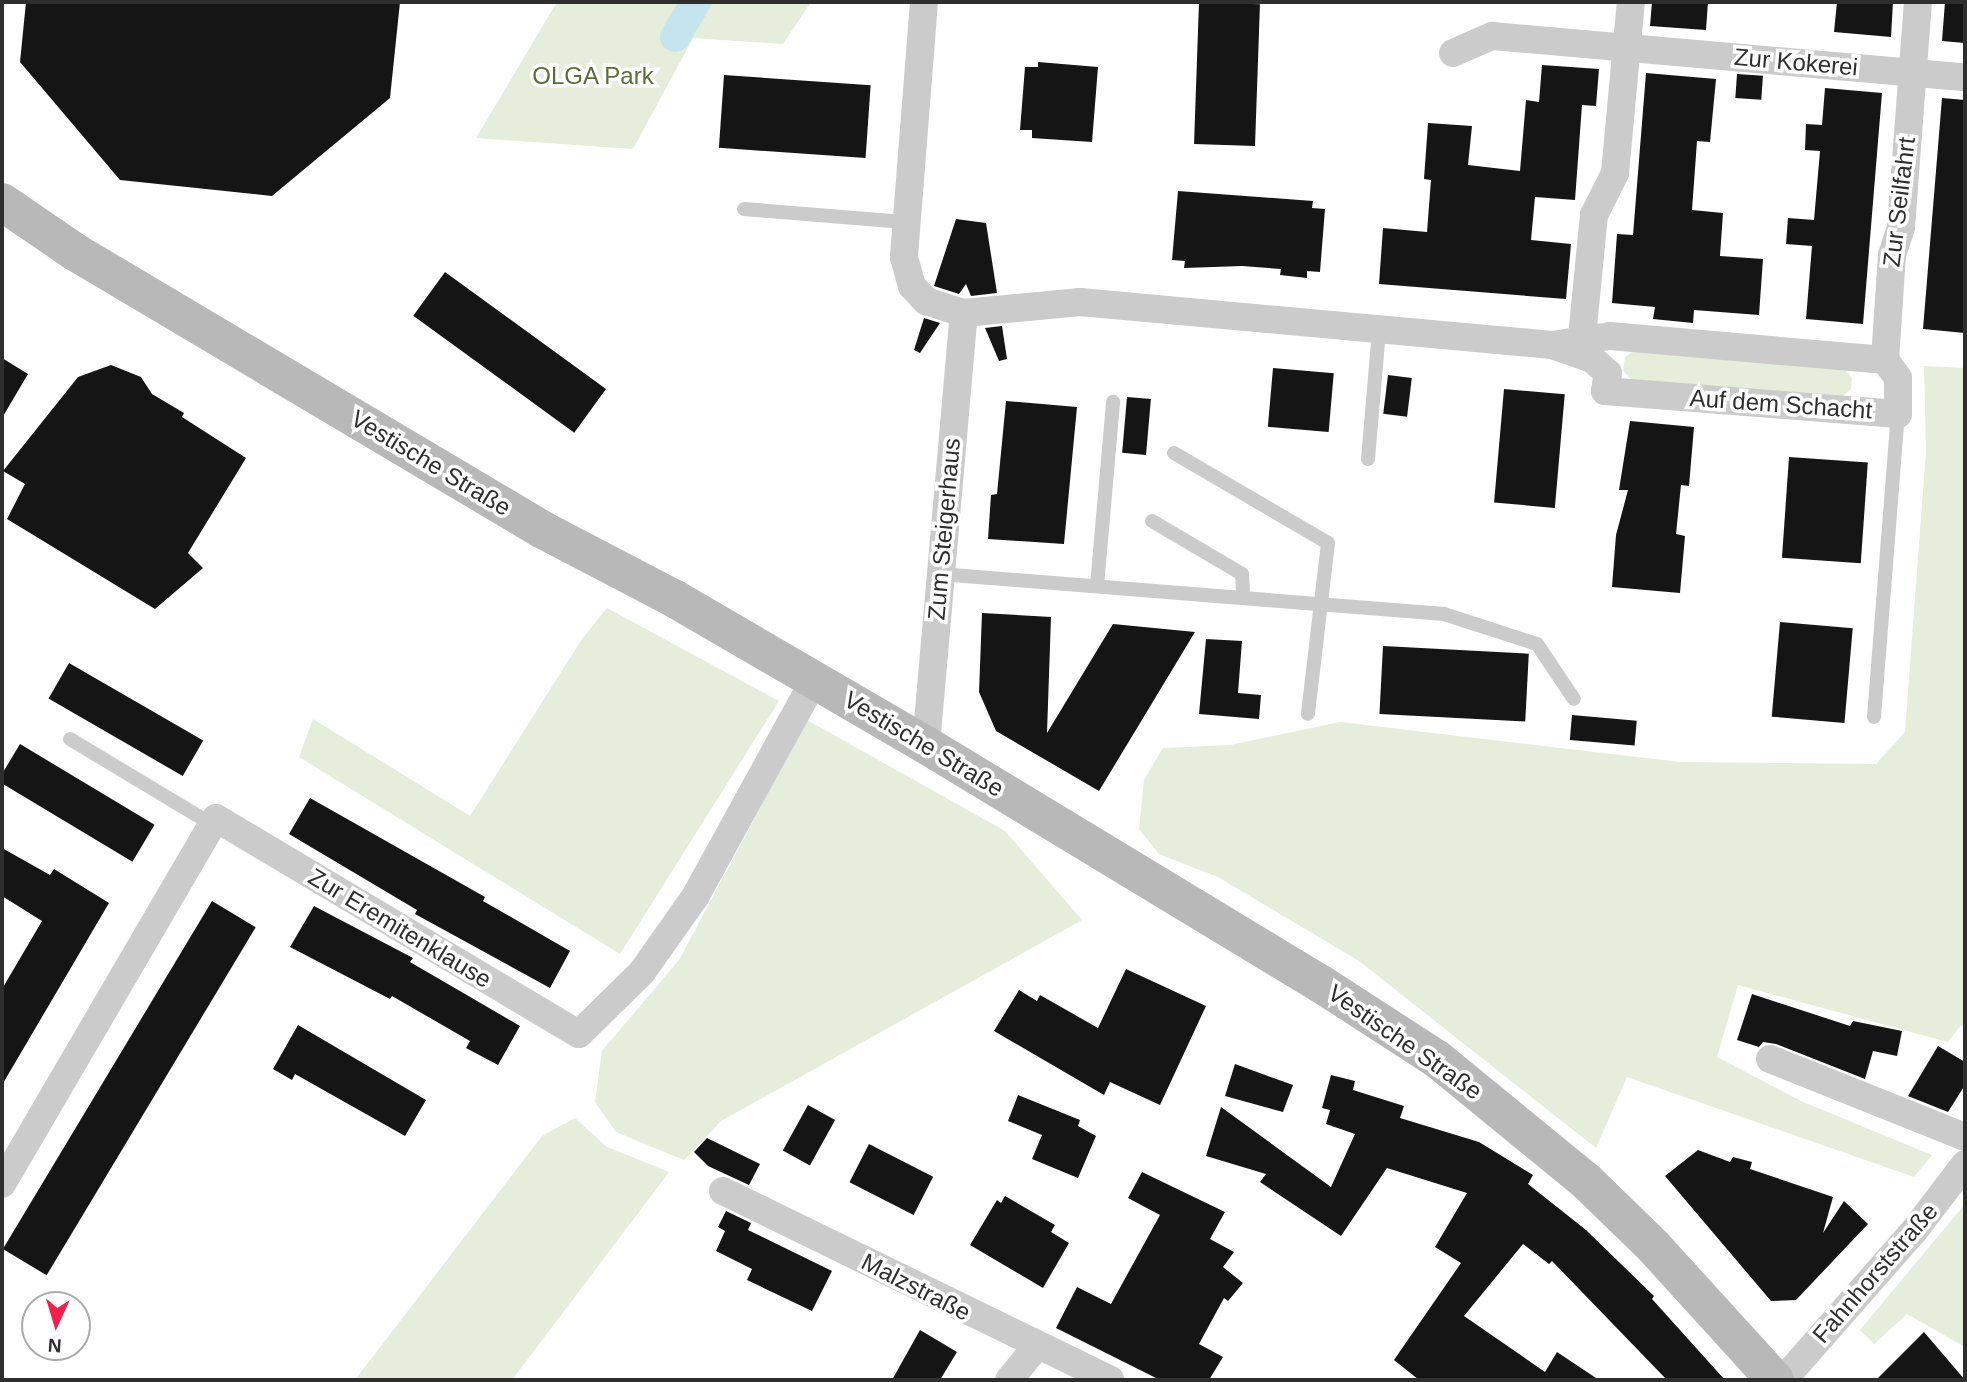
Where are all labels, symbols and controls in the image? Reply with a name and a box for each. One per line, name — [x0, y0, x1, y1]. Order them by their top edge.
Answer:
street label: Zur Kokerei — [1733, 42, 1859, 82]
park label: OLGA Park — [532, 62, 654, 90]
street label: Zur Seilfahrt — [1877, 135, 1921, 269]
street label: Auf dem Schacht — [1689, 383, 1873, 425]
street label: Vestische Straße — [346, 404, 516, 522]
street label: Zum Steigerhaus — [922, 437, 966, 621]
street label: Vestische Straße — [839, 685, 1009, 803]
street label: Zur Eremitenklause — [303, 862, 497, 994]
street label: Vestische Straße — [1322, 978, 1488, 1106]
street label: Fahnhorststraße — [1806, 1197, 1944, 1349]
street label: Malzstraße — [857, 1247, 975, 1327]
north arrow — [21, 1291, 91, 1361]
text: N — [47, 1334, 62, 1356]

